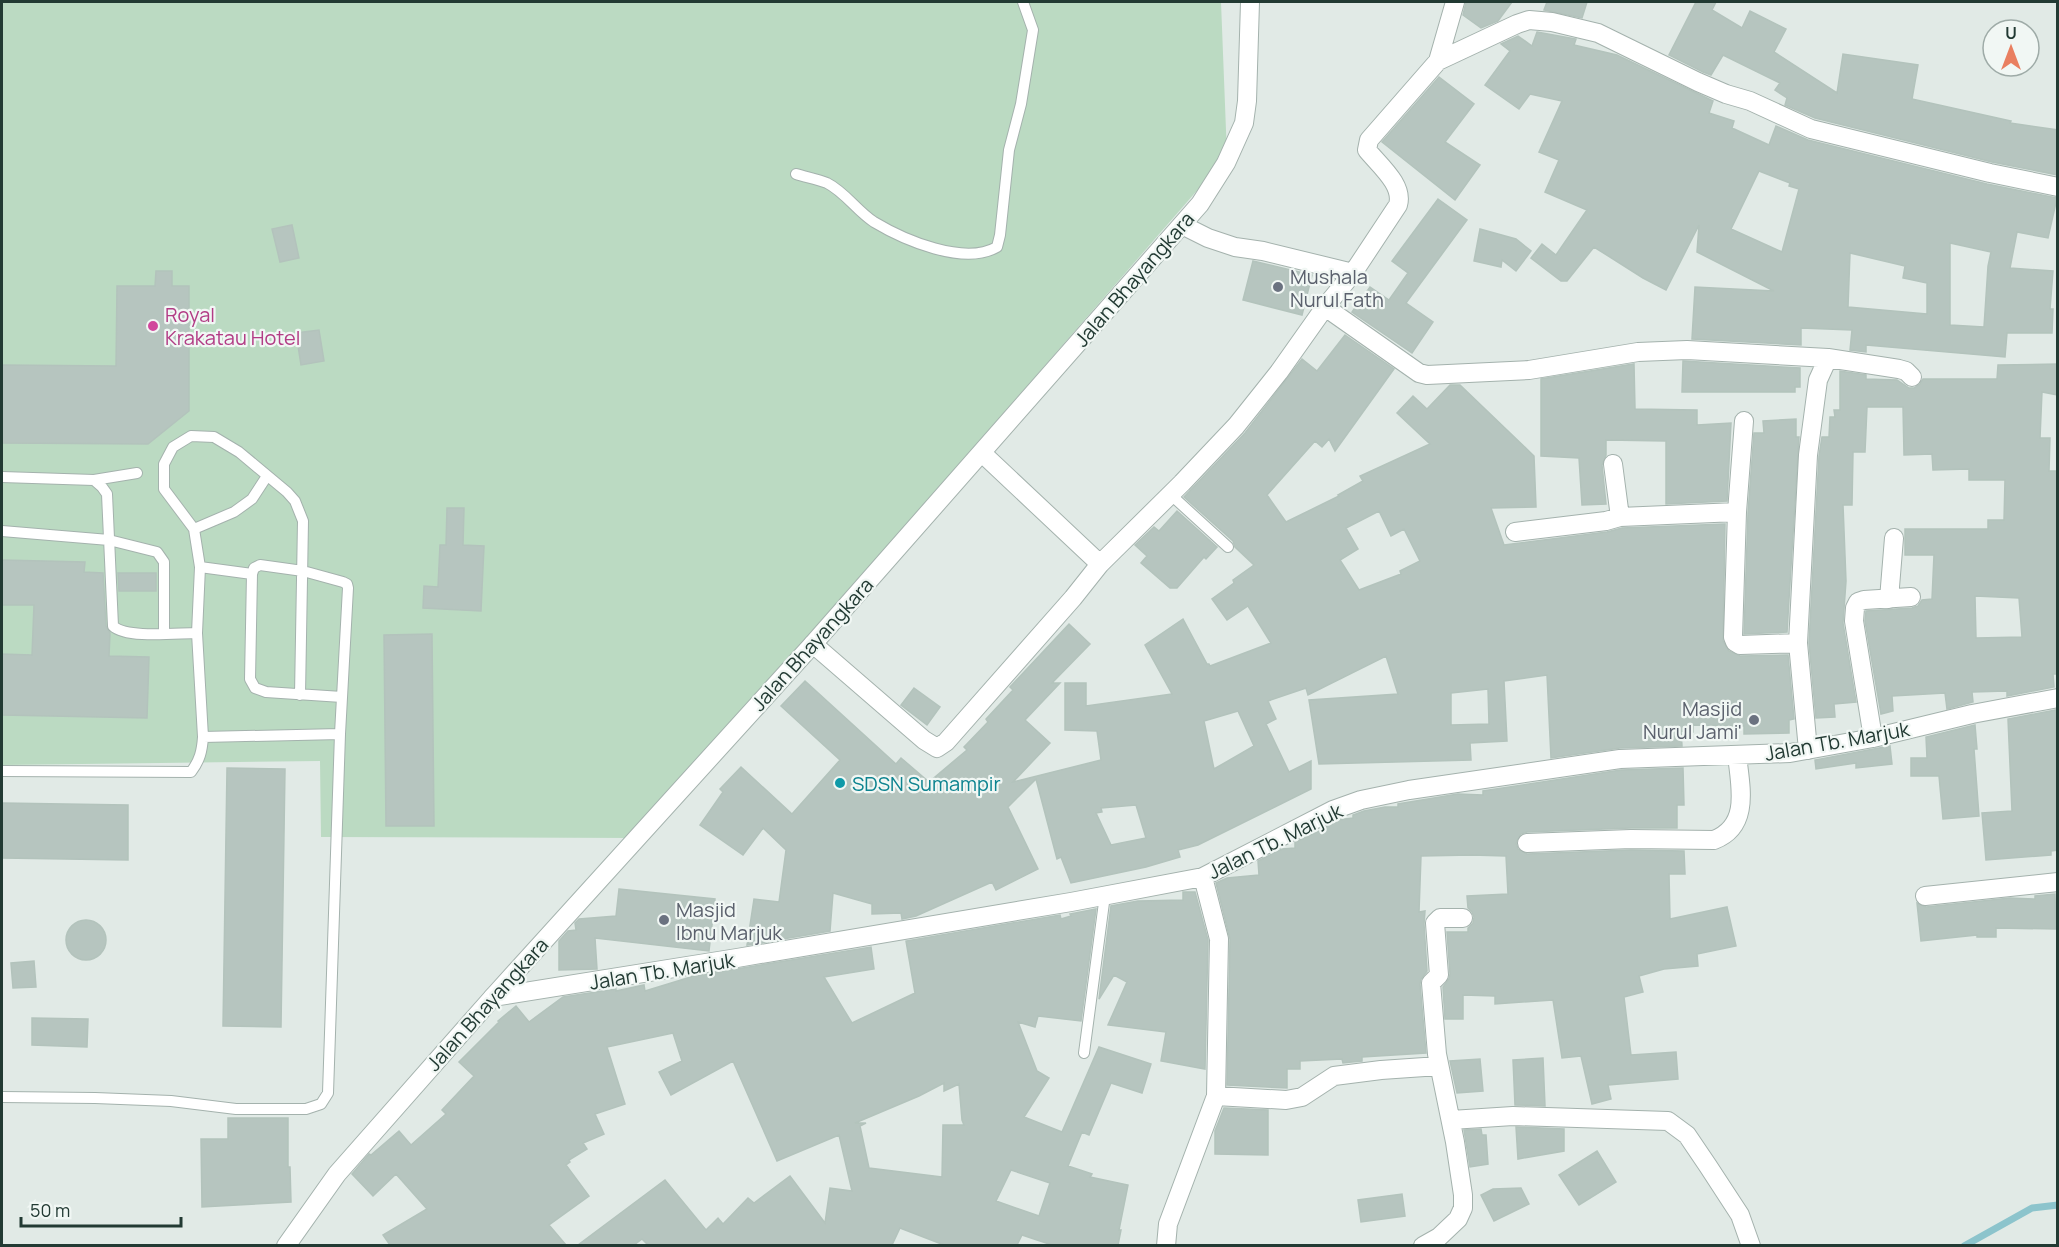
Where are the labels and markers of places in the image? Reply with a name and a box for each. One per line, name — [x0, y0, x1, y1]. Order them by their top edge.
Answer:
place label: Mushala Nurul Fath — [1290, 263, 1384, 313]
marker: Mushala Nurul Fath — [1271, 280, 1285, 294]
place label: Royal Krakatau Hotel — [165, 301, 300, 351]
marker: Royal Krakatau Hotel — [146, 319, 160, 333]
place label: Masjid Nurul Jami' — [1643, 695, 1742, 745]
marker: Masjid Nurul Jami' — [1747, 713, 1761, 727]
place label: SDSN Sumampir — [852, 770, 1001, 797]
marker: SDSN Sumampir — [833, 776, 847, 790]
place label: Masjid Ibnu Marjuk — [676, 896, 783, 946]
marker: Masjid Ibnu Marjuk — [657, 913, 671, 927]

